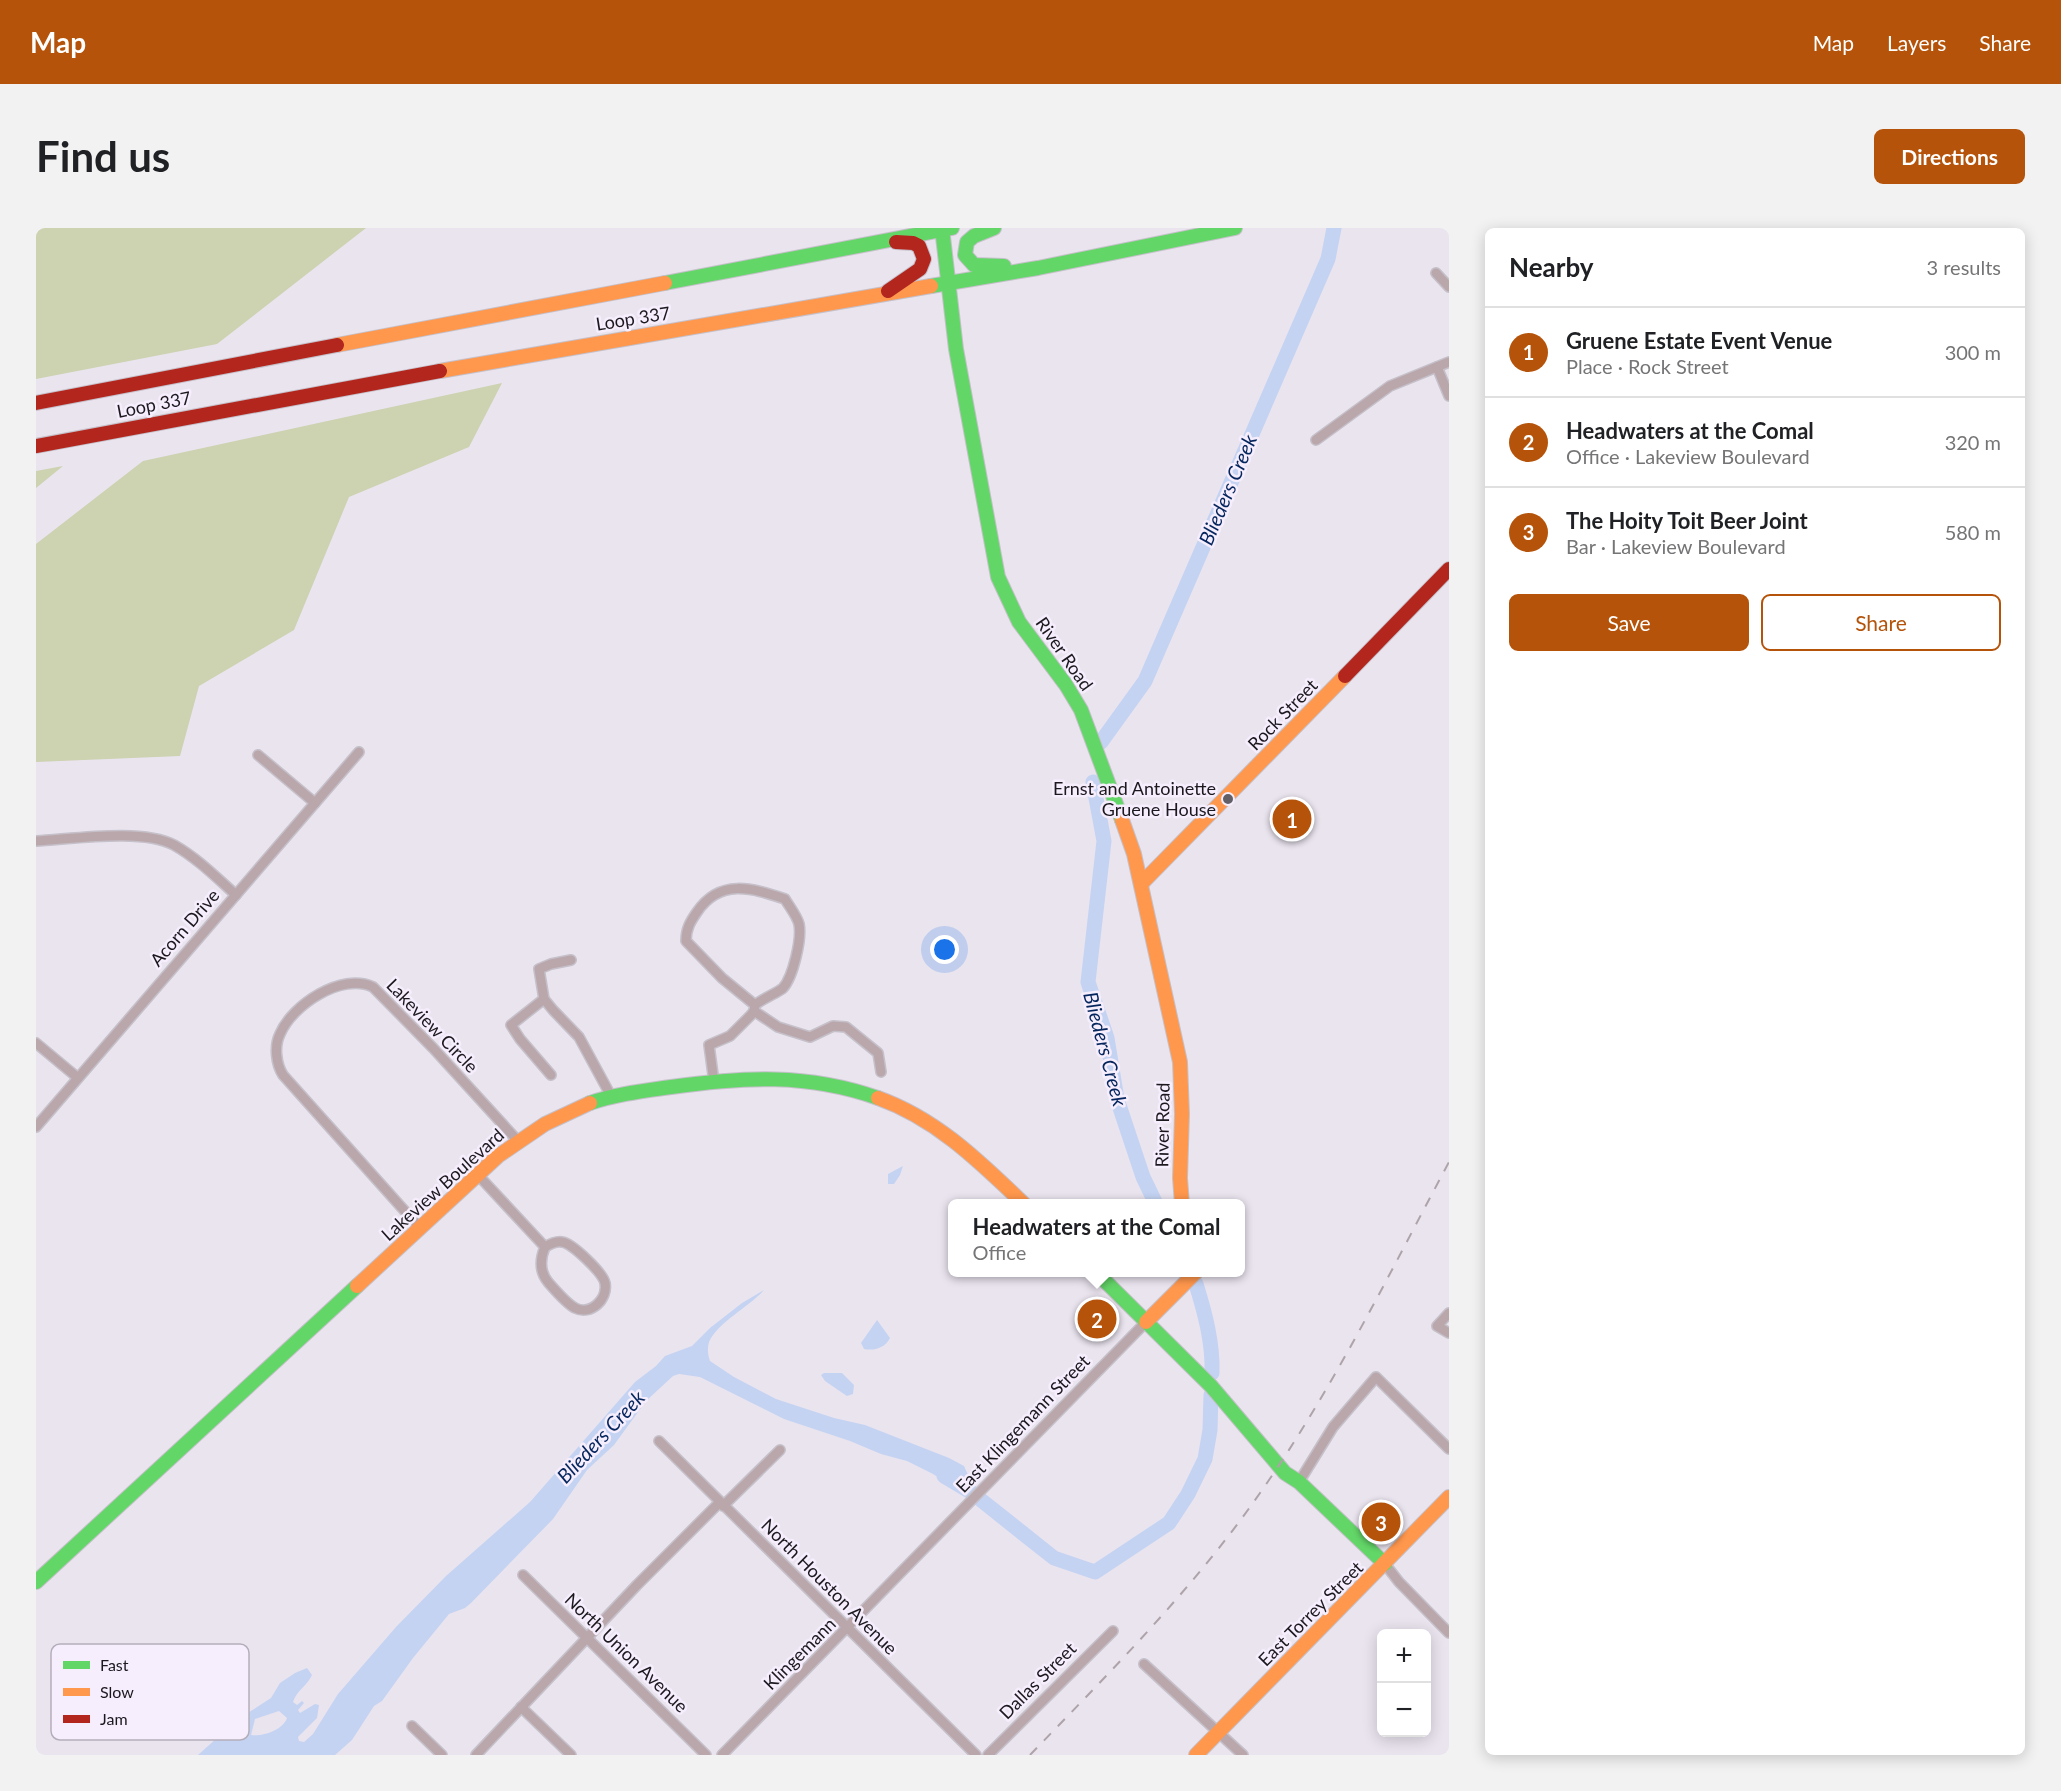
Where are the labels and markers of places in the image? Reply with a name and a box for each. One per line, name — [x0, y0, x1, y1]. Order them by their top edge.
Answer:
place label: Ernst and Antoinette Gruene House — [1053, 777, 1216, 820]
marker: Ernst and Antoinette Gruene House — [1221, 792, 1235, 806]
pin: 1 — [1272, 796, 1312, 842]
pin: 2 — [1078, 1296, 1116, 1342]
pin: 3 — [1362, 1500, 1400, 1544]

